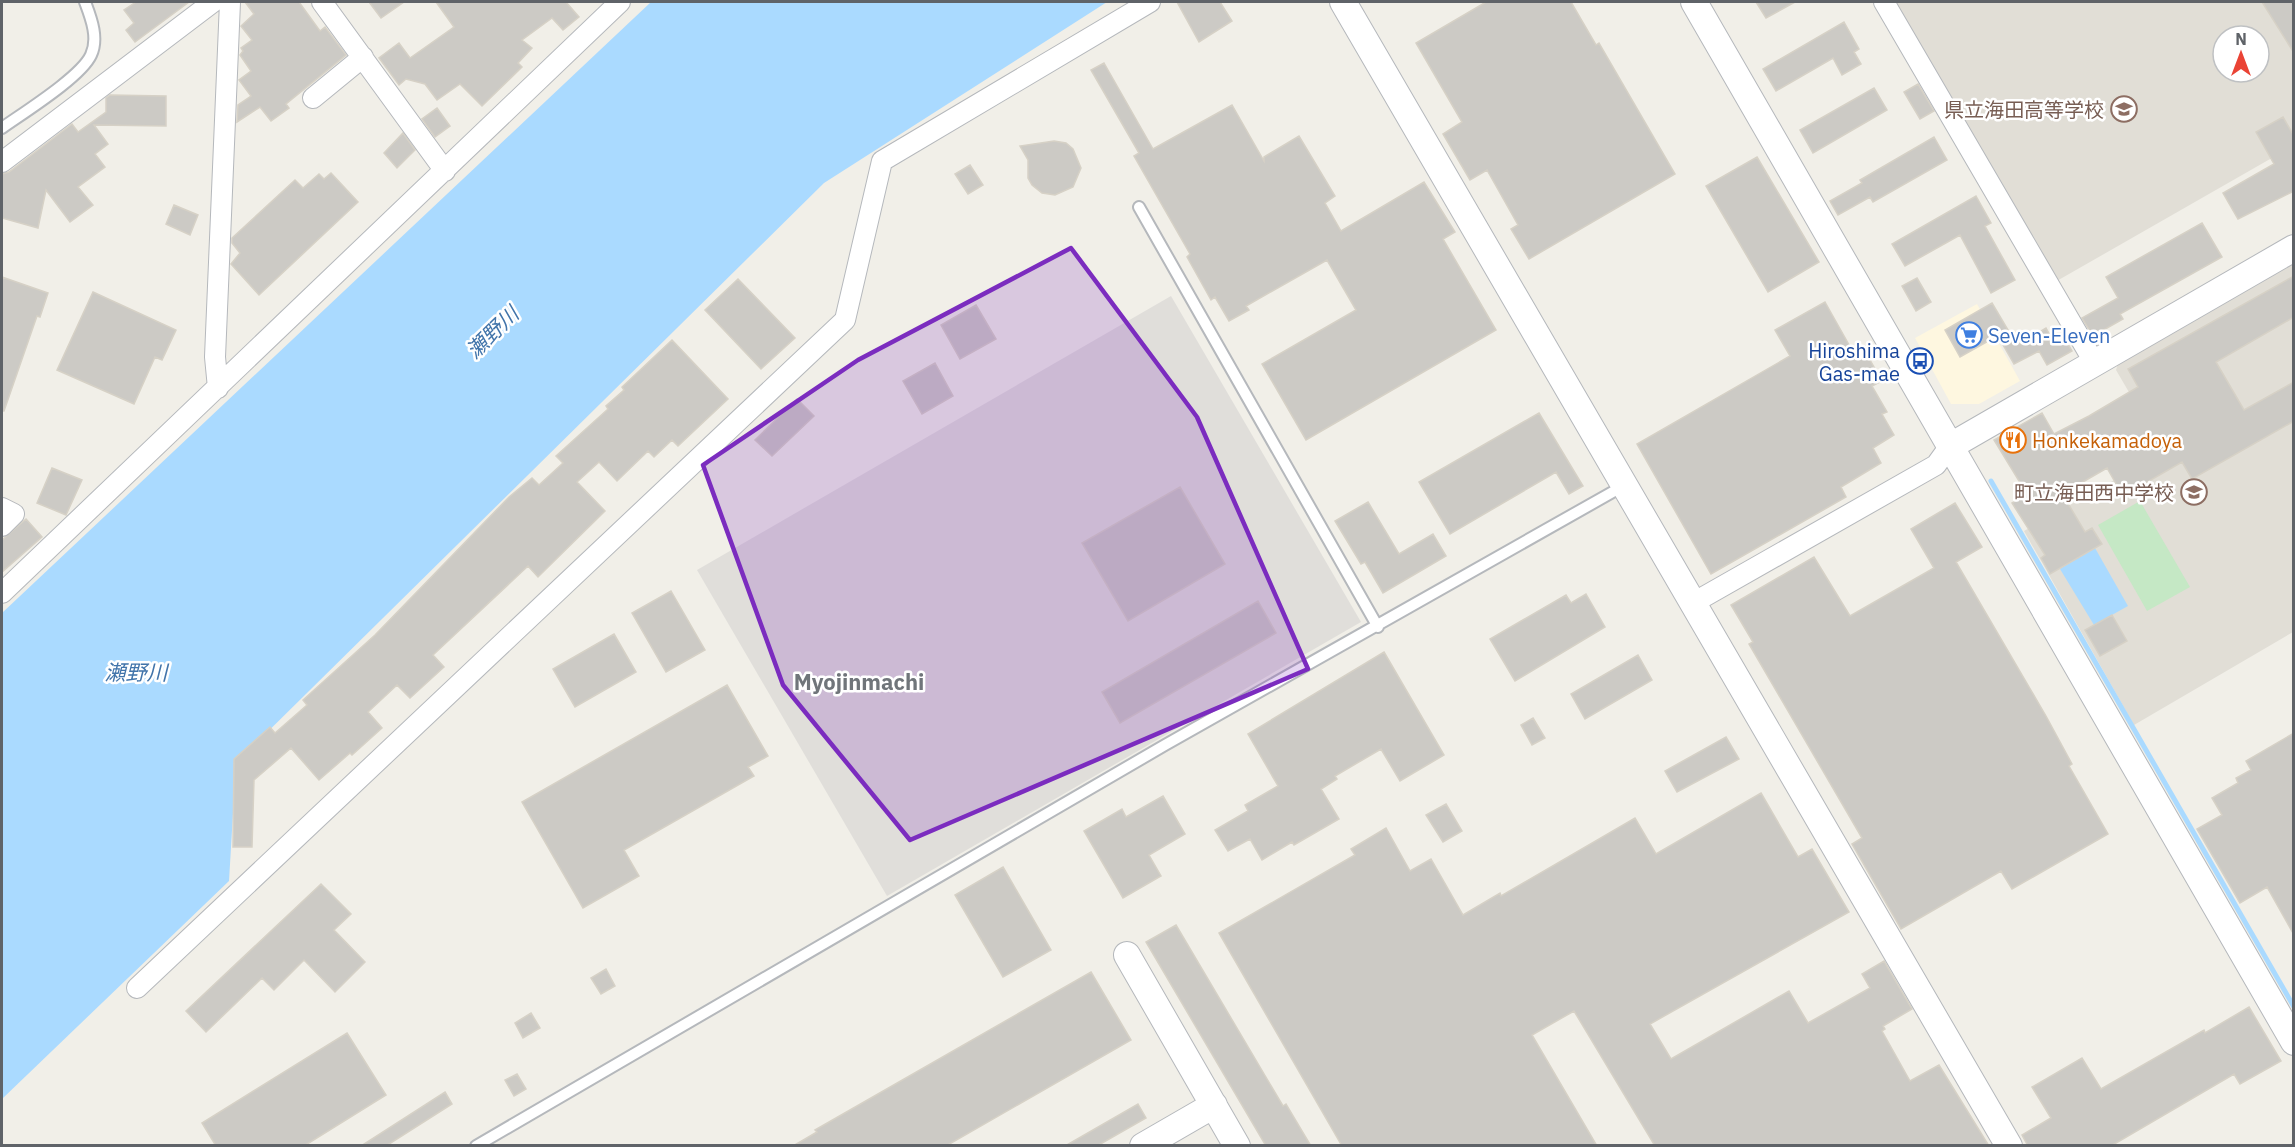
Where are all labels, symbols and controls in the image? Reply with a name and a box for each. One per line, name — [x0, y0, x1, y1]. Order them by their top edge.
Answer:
north arrow — [2211, 24, 2271, 84]
text: N — [2235, 29, 2247, 49]
school or university icon: 県立海田高等学校 — [2109, 94, 2139, 124]
place label: 県立海田高等学校 — [1944, 96, 2104, 123]
water label: 瀬野川 — [460, 299, 526, 364]
supermarket icon: Seven-Eleven — [1954, 320, 1984, 350]
place label: Seven-Eleven — [1988, 322, 2110, 349]
place label: Hiroshima Gas-mae — [1808, 337, 1900, 387]
bus stop icon: Hiroshima Gas-mae — [1905, 346, 1935, 376]
restaurant icon: Honkekamadoya — [1998, 425, 2028, 455]
place label: Honkekamadoya — [2032, 427, 2183, 454]
school or university icon: 町立海田西中学校 — [2179, 477, 2209, 507]
place label: 町立海田西中学校 — [2014, 479, 2174, 506]
water label: 瀬野川 — [105, 658, 169, 686]
district label: Myojinmachi — [794, 667, 924, 696]

